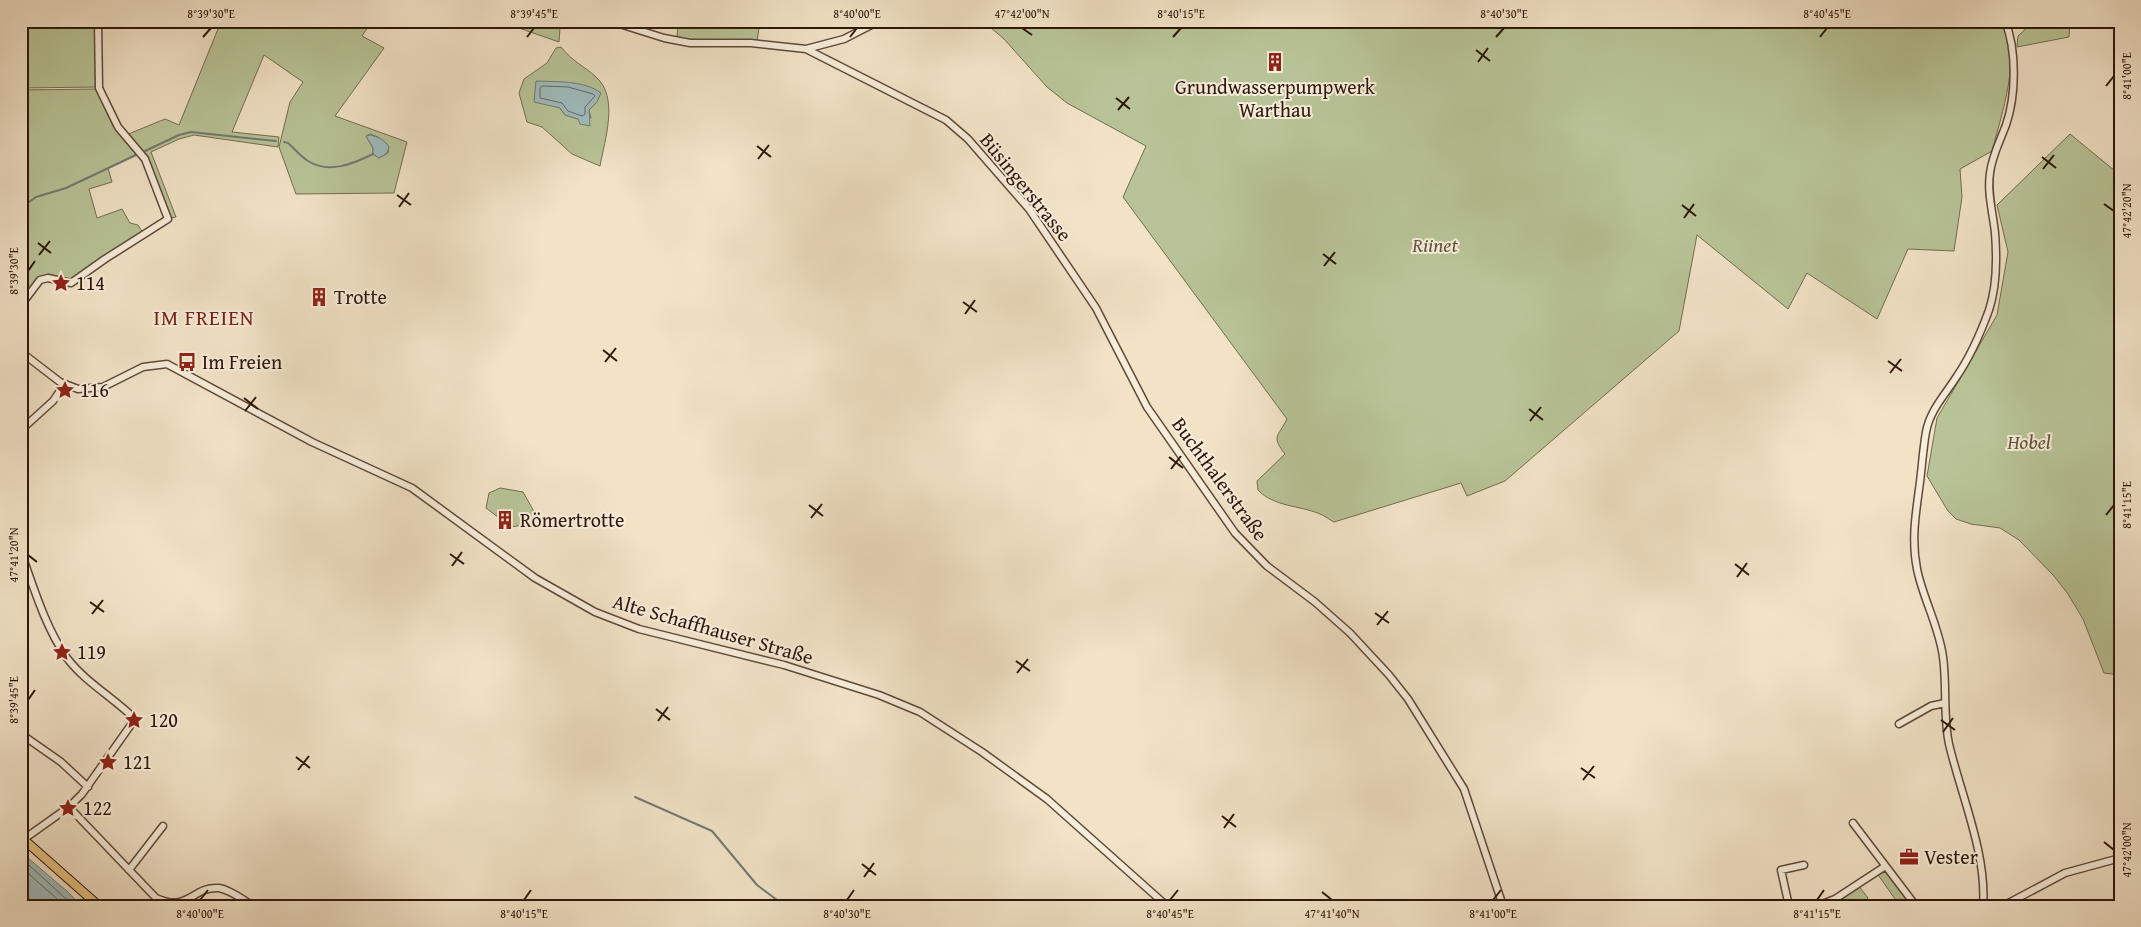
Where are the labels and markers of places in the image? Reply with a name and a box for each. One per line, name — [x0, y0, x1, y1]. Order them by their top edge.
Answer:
building icon: Grundwasserpumpwerk Warthau — [1264, 51, 1286, 73]
place label: Grundwasserpumpwerk Warthau — [1175, 72, 1376, 124]
place label: 114 — [76, 268, 105, 297]
place icon: 114 — [50, 272, 72, 294]
place label: Trotte — [334, 282, 387, 311]
building icon: Trotte — [308, 286, 330, 308]
place label: Im Freien — [202, 347, 282, 376]
bus stop icon: Im Freien — [176, 351, 198, 373]
place label: 116 — [80, 375, 109, 404]
place icon: 116 — [54, 379, 76, 401]
place label: Römertrotte — [520, 505, 624, 534]
building icon: Römertrotte — [494, 509, 516, 531]
place label: 119 — [77, 637, 106, 666]
place icon: 119 — [51, 641, 73, 663]
place label: 120 — [149, 705, 178, 734]
place icon: 120 — [123, 709, 145, 731]
place label: 121 — [123, 747, 152, 776]
place icon: 121 — [97, 751, 119, 773]
place label: 122 — [83, 793, 112, 822]
place icon: 122 — [57, 797, 79, 819]
place label: Vester — [1924, 842, 1978, 871]
office icon: Vester — [1898, 846, 1920, 868]

